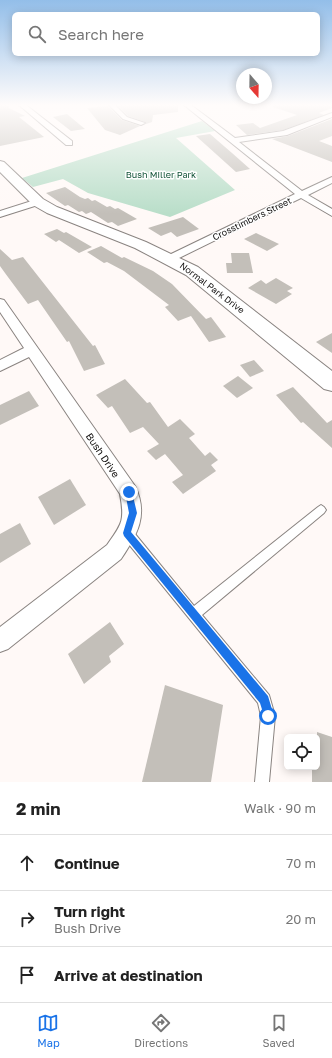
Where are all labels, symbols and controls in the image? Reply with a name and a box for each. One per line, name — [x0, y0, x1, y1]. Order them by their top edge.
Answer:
search box — [12, 12, 320, 56]
icon: search — [26, 23, 48, 45]
text: Search here — [58, 25, 144, 43]
north arrow — [236, 68, 272, 104]
park label: Bush Miller Park — [126, 169, 196, 180]
street label: Crosstimbers Street — [211, 194, 293, 242]
street label: Normal Park Drive — [178, 260, 247, 315]
street label: Bush Drive — [84, 430, 122, 480]
route end — [120, 483, 138, 501]
route start — [259, 707, 277, 725]
map controls — [284, 734, 320, 770]
button: locate — [284, 734, 320, 770]
text: 2 min — [16, 798, 60, 819]
text: Walk · 90 m — [244, 800, 316, 816]
icon: ahead — [16, 852, 38, 874]
text: Continue — [54, 854, 120, 872]
text: 70 m — [286, 855, 316, 871]
text: Turn right — [54, 902, 125, 920]
icon: right — [16, 908, 38, 930]
text: 20 m — [286, 911, 316, 927]
text: Bush Drive — [54, 920, 121, 936]
icon: arrive — [16, 964, 38, 986]
text: Arrive at destination — [54, 966, 203, 984]
tab: Map — [37, 1012, 60, 1049]
tab: Directions — [134, 1012, 188, 1049]
tab: Saved — [263, 1012, 295, 1049]

